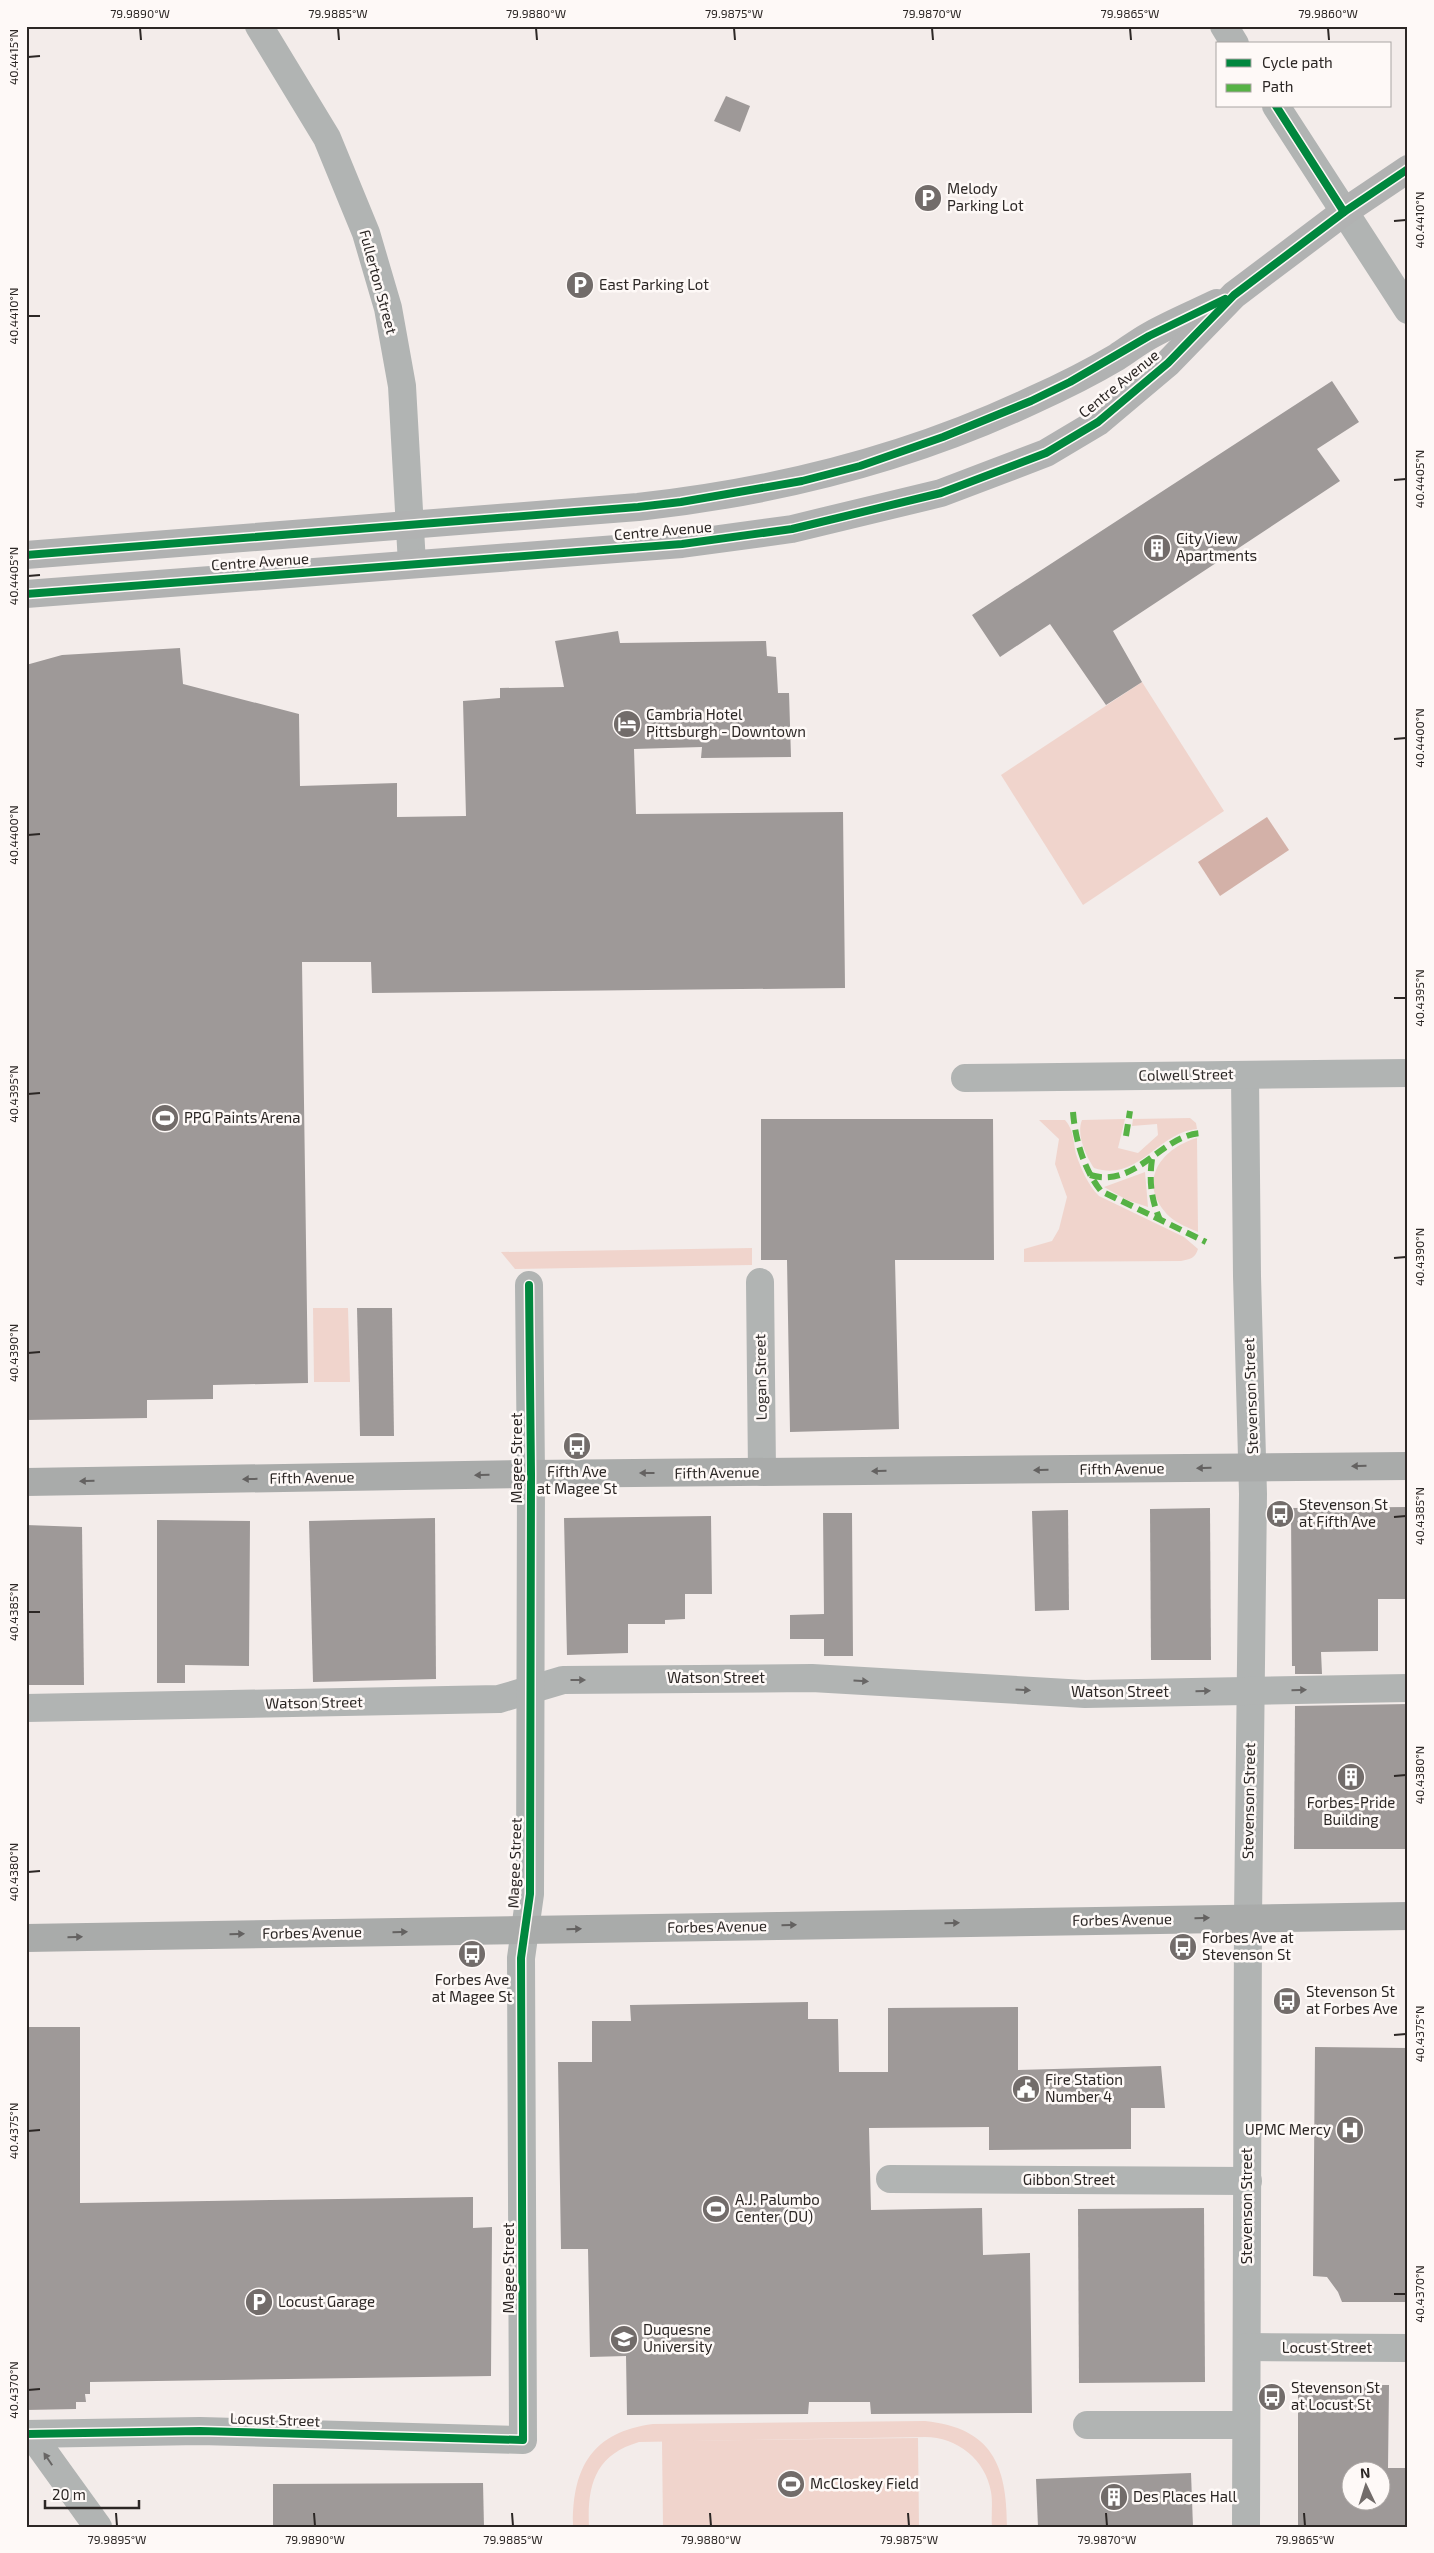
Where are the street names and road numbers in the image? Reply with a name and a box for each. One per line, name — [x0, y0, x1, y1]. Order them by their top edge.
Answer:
street label: Fullerton Street — [356, 228, 402, 336]
street label: Centre Avenue — [1075, 345, 1162, 421]
street label: Centre Avenue — [613, 517, 713, 543]
street label: Centre Avenue — [210, 549, 310, 573]
street label: Colwell Street — [1138, 1064, 1234, 1084]
street label: Logan Street — [750, 1333, 770, 1420]
street label: Stevenson Street — [1239, 1337, 1261, 1455]
street label: Magee Street — [507, 1412, 525, 1503]
street label: Fifth Avenue — [1079, 1458, 1165, 1478]
street label: Fifth Avenue — [674, 1462, 760, 1482]
street label: Fifth Avenue — [269, 1467, 355, 1487]
street label: Watson Street — [667, 1668, 765, 1686]
street label: Watson Street — [1071, 1682, 1169, 1700]
street label: Watson Street — [265, 1692, 363, 1712]
street label: Stevenson Street — [1238, 1742, 1258, 1859]
street label: Magee Street — [503, 1817, 525, 1909]
street label: Forbes Avenue — [1072, 1909, 1172, 1929]
street label: Forbes Avenue — [667, 1916, 767, 1936]
street label: Forbes Avenue — [262, 1922, 362, 1942]
street label: Stevenson Street — [1237, 2147, 1255, 2264]
street label: Gibbon Street — [1023, 2170, 1116, 2188]
street label: Magee Street — [499, 2222, 517, 2313]
street label: Locust Street — [1282, 2338, 1373, 2356]
street label: Locust Street — [230, 2408, 321, 2430]

